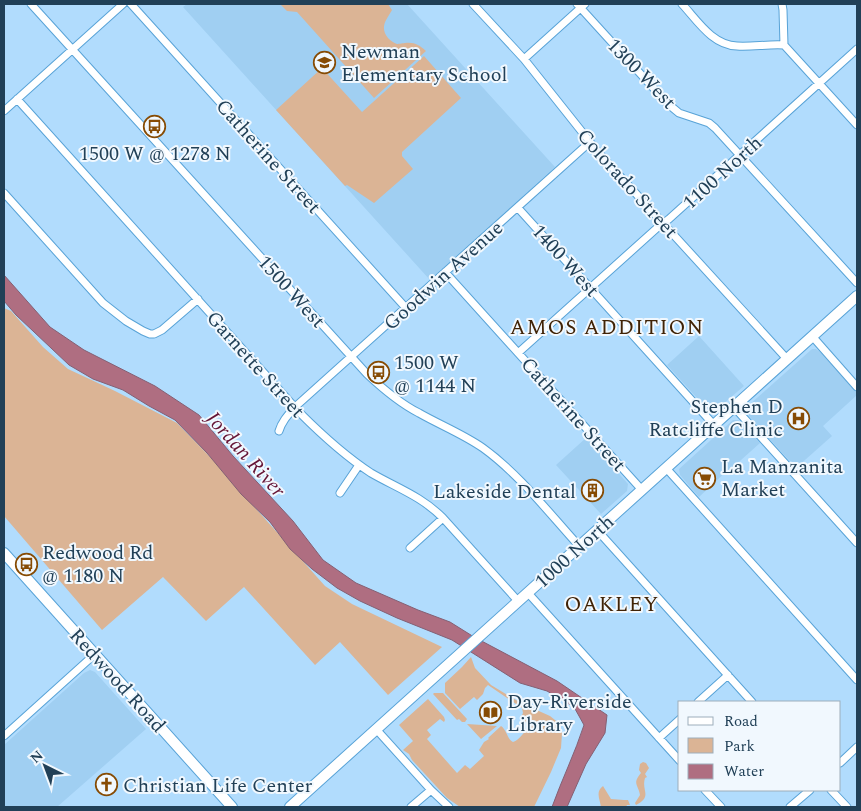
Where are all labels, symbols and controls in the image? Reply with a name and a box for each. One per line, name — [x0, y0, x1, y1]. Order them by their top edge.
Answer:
street label: 1300 West — [599, 31, 683, 116]
place label: Newman Elementary School — [341, 37, 507, 90]
school or university icon: Newman Elementary School — [313, 50, 337, 74]
street label: Catherine Street — [208, 92, 328, 221]
bus stop icon: 1500 W @ 1278 N — [143, 115, 167, 139]
street label: Colorado Street — [569, 122, 685, 245]
street label: 1100 North — [676, 129, 769, 217]
place label: 1500 W @ 1278 N — [79, 139, 231, 169]
street label: Goodwin Avenue — [377, 214, 510, 338]
street label: 1400 West — [524, 217, 606, 304]
street label: 1500 West — [250, 248, 332, 335]
street label: Garnette Street — [199, 304, 312, 425]
district label: AMOS ADDITION — [510, 312, 704, 344]
place label: 1500 W @ 1144 N — [394, 348, 476, 401]
street label: Catherine Street — [513, 350, 633, 479]
bus stop icon: 1500 W @ 1144 N — [366, 361, 390, 385]
place label: Stephen D Ratcliffe Clinic — [649, 392, 783, 445]
water label: Jordan River — [196, 403, 293, 506]
hospital icon: Stephen D Ratcliffe Clinic — [787, 406, 811, 430]
place label: La Manzanita Market — [721, 452, 843, 505]
supermarket icon: La Manzanita Market — [693, 466, 717, 490]
place label: Lakeside Dental — [433, 477, 576, 507]
building icon: Lakeside Dental — [580, 479, 604, 503]
street label: 1000 North — [528, 508, 621, 596]
place label: Redwood Rd @ 1180 N — [42, 538, 154, 591]
bus stop icon: Redwood Rd @ 1180 N — [14, 552, 38, 576]
district label: OAKLEY — [565, 589, 659, 621]
street label: Redwood Road — [62, 622, 173, 740]
place label: Day-Riverside Library — [507, 687, 632, 740]
library icon: Day-Riverside Library — [479, 701, 503, 725]
legend — [678, 701, 841, 791]
text: Road — [724, 710, 758, 733]
text: Park — [724, 735, 755, 758]
north arrow — [20, 741, 70, 791]
text: N — [25, 745, 48, 768]
text: Water — [724, 760, 764, 783]
place label: Christian Life Center — [123, 771, 313, 801]
church icon: Christian Life Center — [95, 773, 119, 797]

